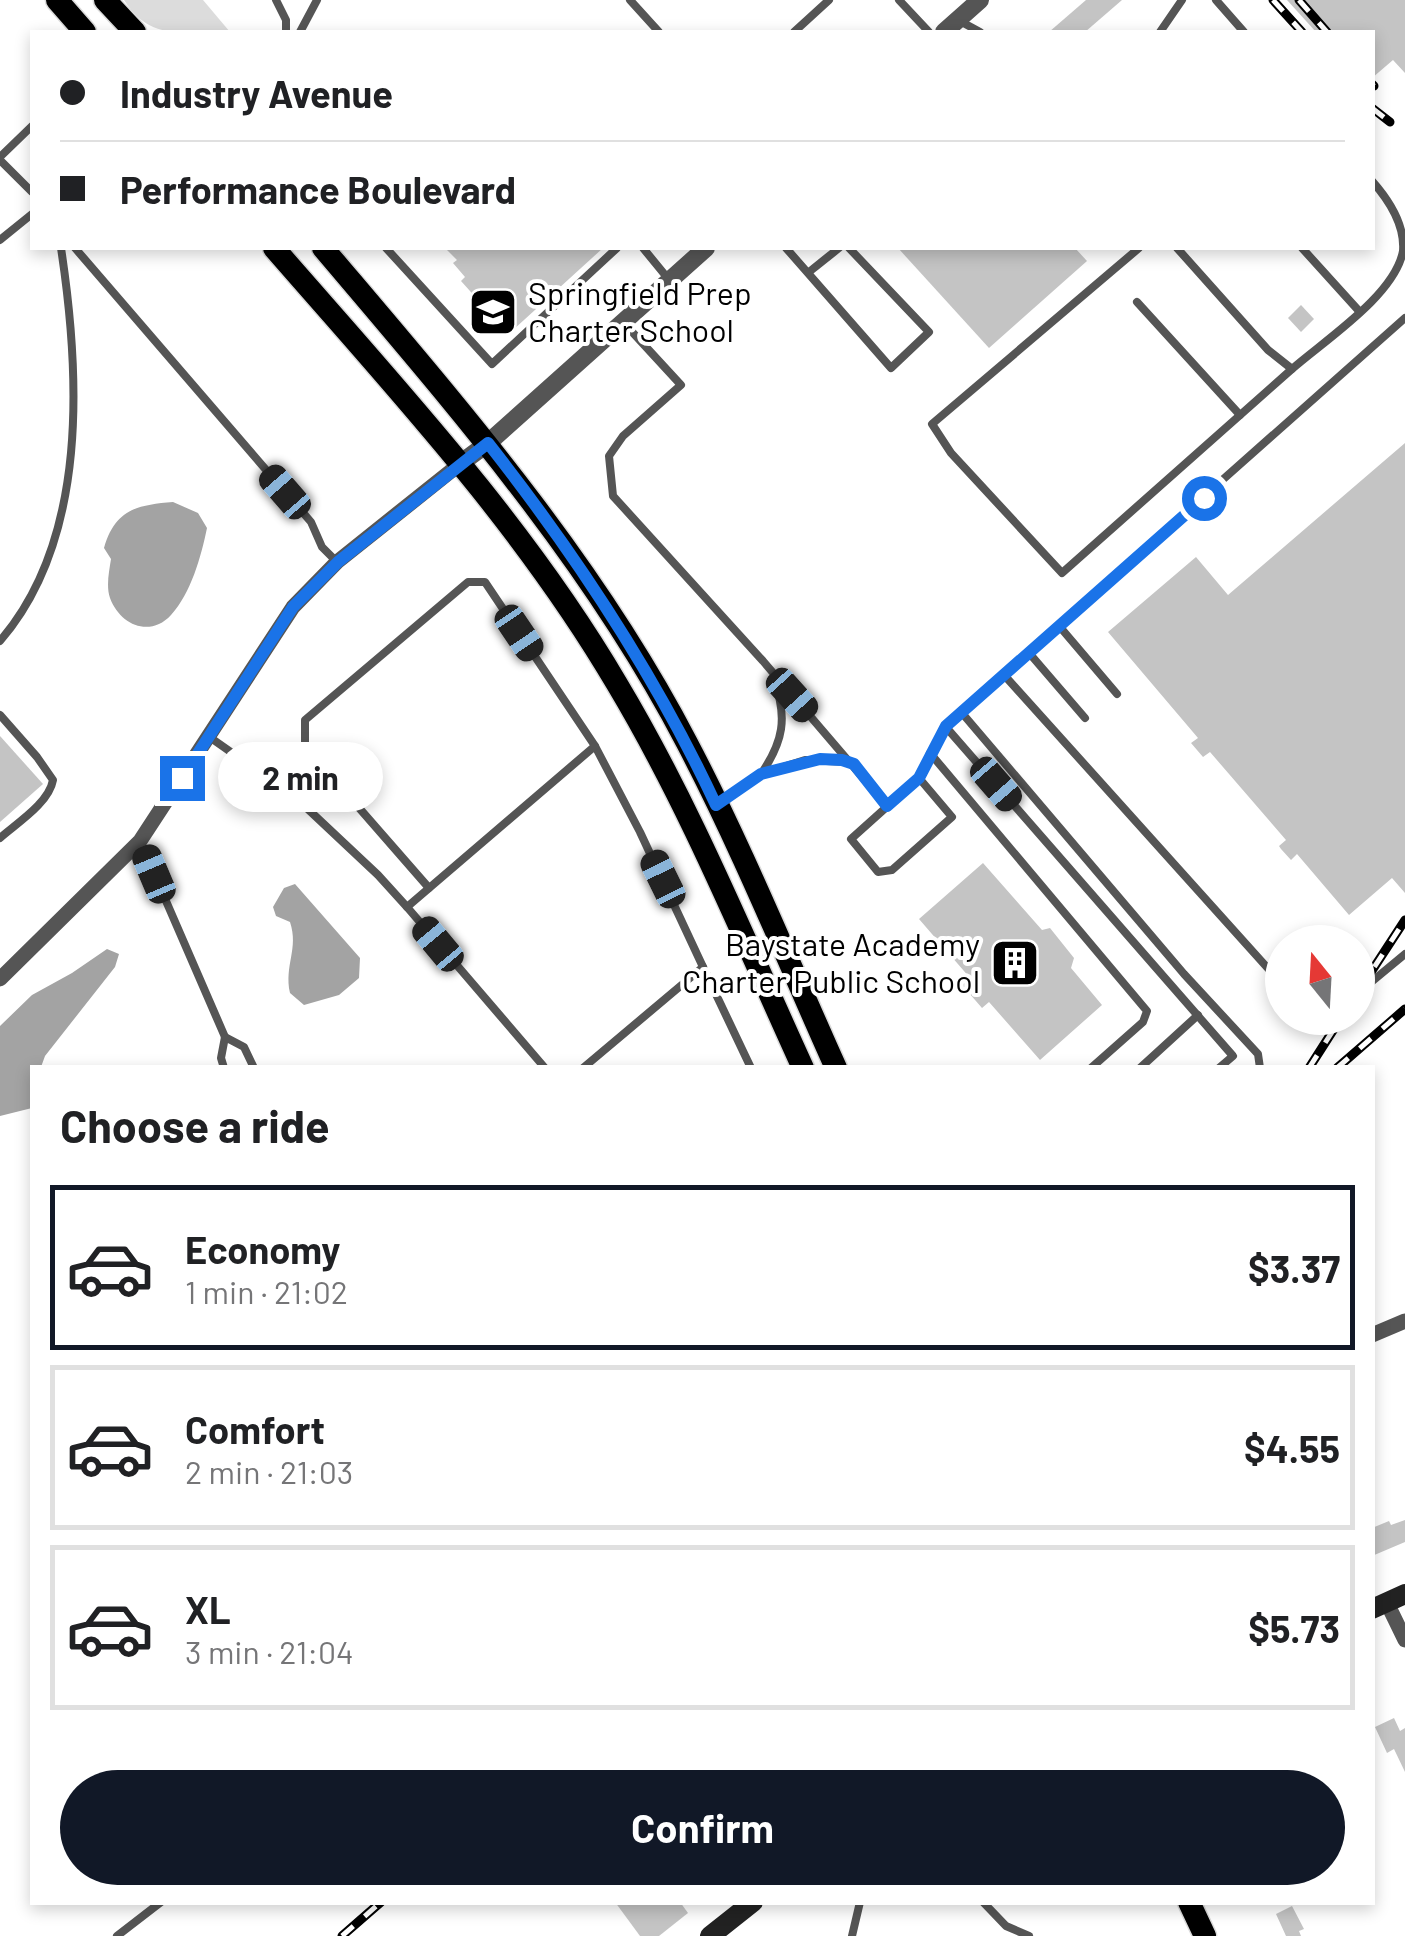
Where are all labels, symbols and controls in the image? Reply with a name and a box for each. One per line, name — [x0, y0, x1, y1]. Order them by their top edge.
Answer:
text: Industry Avenue — [120, 70, 393, 116]
text: Performance Boulevard — [120, 166, 516, 212]
place label: Springfield Prep Charter School — [528, 273, 752, 348]
school or university icon: Springfield Prep Charter School — [467, 286, 519, 338]
car — [254, 460, 316, 524]
route start — [1182, 476, 1227, 521]
car — [490, 600, 548, 666]
car — [761, 663, 823, 727]
callout: 2 min — [217, 743, 382, 813]
car — [965, 752, 1027, 816]
route end — [160, 756, 205, 801]
text: 2 min — [262, 758, 339, 796]
car — [128, 841, 180, 907]
car — [636, 845, 690, 913]
car — [407, 911, 469, 977]
place label: Baystate Academy Charter Public School — [682, 924, 980, 999]
north arrow — [1265, 925, 1375, 1035]
map controls — [1265, 925, 1375, 1035]
building icon: Baystate Academy Charter Public School — [989, 937, 1041, 989]
text: Choose a ride — [60, 1098, 330, 1152]
icon: car — [65, 1223, 155, 1313]
text: Economy — [185, 1226, 340, 1272]
text: $3.37 — [1248, 1245, 1340, 1291]
text: 1 min · 21:02 — [185, 1272, 348, 1310]
icon: car — [65, 1403, 155, 1493]
text: Comfort — [185, 1406, 325, 1452]
text: $4.55 — [1244, 1425, 1340, 1471]
text: 2 min · 21:03 — [185, 1452, 353, 1490]
icon: car — [65, 1583, 155, 1673]
text: XL — [185, 1586, 231, 1632]
text: $5.73 — [1248, 1605, 1340, 1651]
text: 3 min · 21:04 — [185, 1632, 354, 1670]
button: Confirm — [60, 1770, 1345, 1885]

